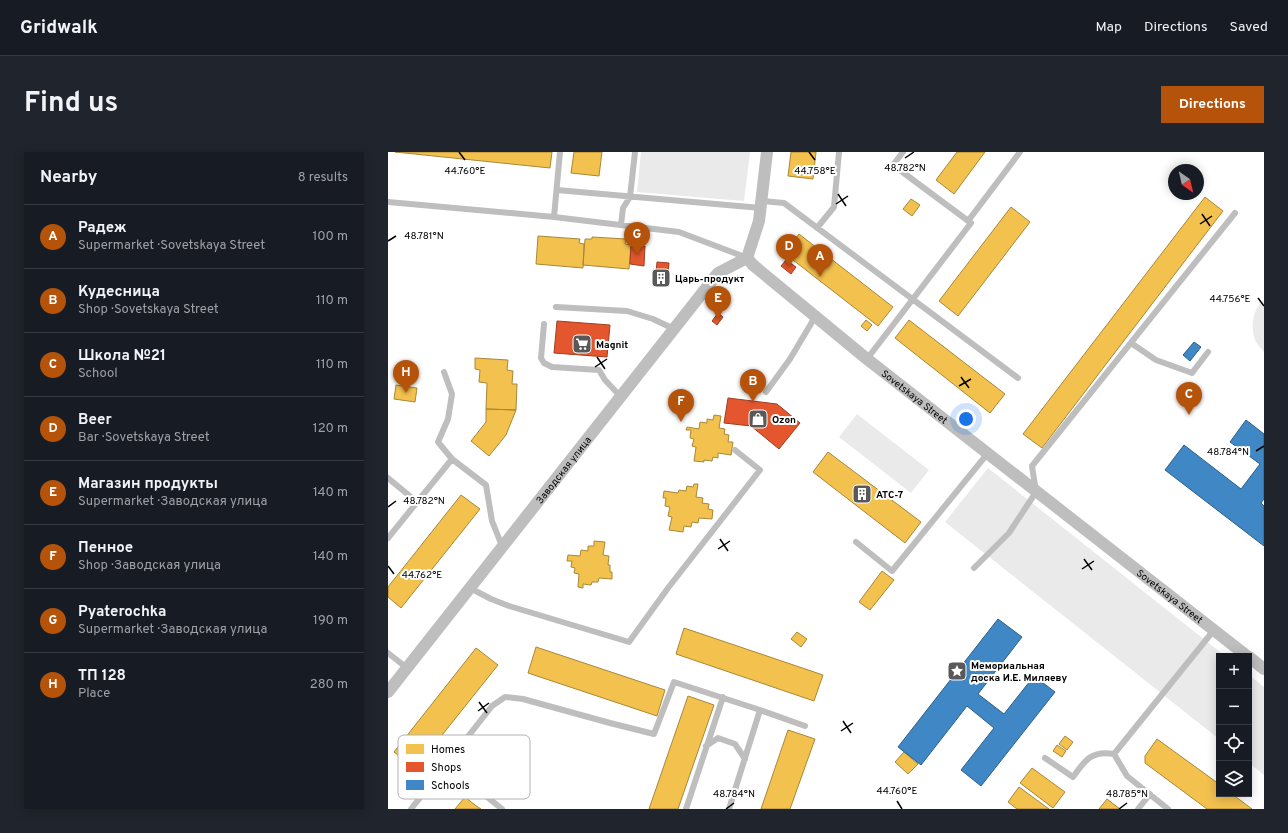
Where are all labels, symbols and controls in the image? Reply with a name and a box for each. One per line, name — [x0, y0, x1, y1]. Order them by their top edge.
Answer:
text: Gridwalk — [20, 16, 98, 40]
text: Map — [1096, 19, 1122, 36]
text: Directions — [1144, 19, 1208, 36]
text: Saved — [1230, 19, 1268, 36]
text: Find us — [24, 86, 118, 122]
button: Directions — [1161, 86, 1264, 123]
text: 48.782°N — [884, 162, 926, 175]
north arrow — [1168, 164, 1204, 200]
text: 44.760°E — [445, 165, 485, 178]
text: 44.758°E — [794, 165, 836, 178]
text: Nearby — [40, 167, 97, 189]
text: 8 results — [298, 170, 348, 186]
text: Радеж — [78, 219, 127, 238]
pin: G — [624, 222, 650, 255]
text: A — [48, 229, 58, 245]
text: 100 m — [312, 229, 348, 245]
text: 48.781°N — [404, 230, 444, 243]
pin: D — [776, 234, 802, 267]
text: Supermarket · Sovetskaya Street — [78, 238, 265, 254]
pin: A — [807, 244, 833, 277]
building icon: Царь-продукт — [650, 267, 672, 289]
place label: Царь-продукт — [675, 273, 745, 286]
text: Кудесница — [78, 283, 160, 302]
pin: E — [705, 286, 731, 319]
text: B — [49, 293, 57, 309]
text: 110 m — [316, 293, 348, 309]
text: 44.756°E — [1209, 293, 1251, 306]
text: Shop · Sovetskaya Street — [78, 302, 219, 318]
supermarket icon: Magnit — [571, 333, 593, 355]
place label: Magnit — [596, 339, 628, 352]
text: Школа №21 — [78, 347, 166, 366]
text: C — [49, 357, 57, 373]
text: 110 m — [316, 357, 348, 373]
pin: H — [393, 360, 419, 393]
text: School — [78, 366, 118, 382]
street label: Sovetskaya Street — [878, 368, 950, 428]
pin: B — [740, 369, 766, 402]
pin: C — [1176, 382, 1202, 415]
pin: F — [668, 389, 694, 422]
shop icon: Ozon — [747, 408, 769, 430]
your location — [956, 409, 976, 429]
text: Beer — [78, 411, 112, 430]
place label: Ozon — [772, 414, 796, 427]
text: D — [48, 421, 58, 437]
text: 120 m — [313, 421, 348, 437]
text: Bar · Sovetskaya Street — [78, 430, 210, 446]
street label: Заводская улица — [534, 434, 595, 507]
text: 48.784°N — [1207, 446, 1249, 459]
text: Магазин продукты — [78, 475, 218, 494]
building icon: АТС-7 — [851, 483, 873, 505]
text: E — [49, 485, 57, 501]
text: 140 m — [313, 485, 348, 501]
place label: АТС-7 — [876, 489, 903, 502]
text: Supermarket · Заводская улица — [78, 494, 267, 510]
text: 48.782°N — [403, 495, 445, 508]
text: Пенное — [78, 539, 133, 558]
text: F — [49, 549, 57, 565]
text: 140 m — [313, 549, 348, 565]
text: Shop · Заводская улица — [78, 558, 221, 574]
street label: Sovetskaya Street — [1133, 567, 1205, 627]
text: 44.762°E — [402, 569, 442, 582]
text: Pyaterochka — [78, 603, 166, 622]
text: G — [49, 613, 57, 629]
text: 190 m — [313, 613, 348, 629]
text: Supermarket · Заводская улица — [78, 622, 267, 638]
map controls — [1216, 653, 1252, 797]
button: + — [1216, 653, 1252, 689]
place icon: Мемориальная доска И.Е. Миляеву — [946, 660, 968, 682]
place label: Мемориальная доска И.Е. Миляеву — [971, 660, 1067, 685]
text: ТП 128 — [78, 667, 126, 686]
text: H — [48, 677, 58, 693]
text: 280 m — [310, 677, 348, 693]
text: Place — [78, 686, 110, 702]
button: − — [1216, 689, 1252, 725]
button: locate — [1216, 725, 1252, 761]
legend — [398, 735, 530, 799]
text: Homes — [431, 743, 465, 757]
text: Shops — [431, 761, 461, 775]
button: layers — [1216, 761, 1252, 797]
text: Schools — [431, 779, 470, 793]
text: 44.760°E — [877, 785, 917, 798]
text: 48.784°N — [713, 788, 755, 801]
text: 48.785°N — [1106, 788, 1148, 801]

